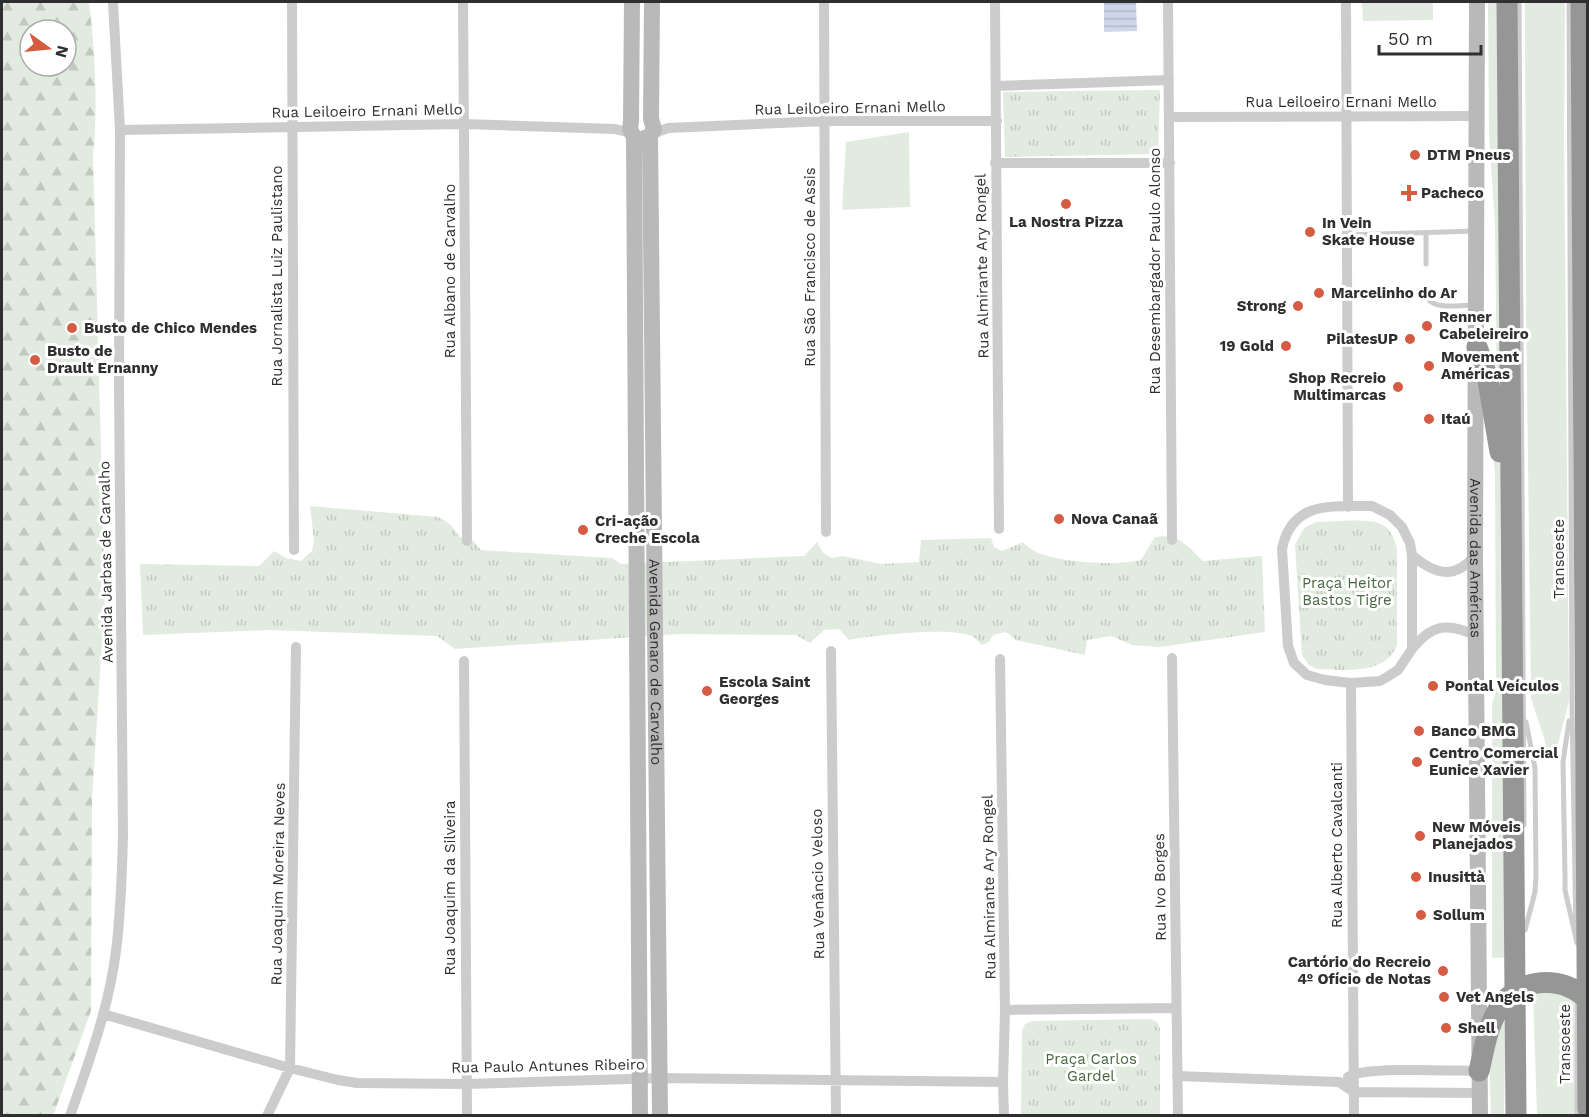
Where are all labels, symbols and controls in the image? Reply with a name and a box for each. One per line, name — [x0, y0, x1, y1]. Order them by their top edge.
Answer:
north arrow — [18, 18, 78, 78]
scale bar — [1379, 18, 1481, 56]
text: 50 m — [1388, 28, 1433, 49]
text: N — [51, 44, 73, 60]
street label: Rua Leiloeiro Ernani Mello — [1245, 93, 1437, 111]
street label: Rua Leiloeiro Ernani Mello — [754, 97, 946, 119]
street label: Rua Leiloeiro Ernani Mello — [271, 100, 463, 122]
place label: DTM Pneus — [1427, 146, 1510, 164]
street label: Rua Desembargador Paulo Alonso — [1146, 148, 1164, 394]
marker: DTM Pneus — [1408, 148, 1422, 162]
street label: Rua Jornalista Luiz Paulistano — [268, 166, 286, 386]
street label: Rua São Francisco de Assis — [801, 167, 819, 367]
street label: Rua Almirante Ary Rongel — [971, 173, 993, 359]
street label: Rua Albano de Carvalho — [441, 184, 459, 358]
place label: Pacheco — [1421, 184, 1484, 202]
marker: Pacheco — [1402, 186, 1416, 200]
marker: La Nostra Pizza — [1059, 197, 1073, 211]
place label: La Nostra Pizza — [1009, 213, 1123, 231]
place label: In Vein Skate House — [1322, 214, 1415, 249]
marker: In Vein Skate House — [1303, 225, 1317, 239]
place label: Marcelinho do Ar — [1331, 284, 1457, 302]
marker: Marcelinho do Ar — [1312, 286, 1326, 300]
place label: Strong — [1237, 297, 1287, 315]
marker: Strong — [1291, 299, 1305, 313]
place label: Renner Cabeleireiro — [1439, 308, 1529, 343]
place label: Busto de Chico Mendes — [84, 319, 257, 337]
marker: Renner Cabeleireiro — [1420, 319, 1434, 333]
marker: Busto de Chico Mendes — [65, 321, 79, 335]
place label: PilatesUP — [1326, 330, 1398, 348]
marker: PilatesUP — [1403, 332, 1417, 346]
place label: 19 Gold — [1220, 337, 1274, 355]
marker: 19 Gold — [1279, 339, 1293, 353]
place label: Busto de Drault Ernanny — [47, 342, 159, 377]
place label: Movement Américas — [1441, 348, 1519, 383]
marker: Busto de Drault Ernanny — [28, 353, 42, 367]
marker: Movement Américas — [1422, 359, 1436, 373]
place label: Shop Recreio Multimarcas — [1289, 369, 1386, 404]
marker: Shop Recreio Multimarcas — [1391, 380, 1405, 394]
place label: Itaú — [1441, 410, 1470, 428]
marker: Itaú — [1422, 412, 1436, 426]
street label: Avenida Jarbas de Carvalho — [95, 461, 117, 663]
street label: Avenida das Américas — [1466, 478, 1485, 638]
place label: Nova Canaã — [1071, 510, 1158, 528]
place label: Cri-ação Creche Escola — [595, 512, 700, 547]
marker: Nova Canaã — [1052, 512, 1066, 526]
street label: Transoeste — [1550, 519, 1568, 599]
marker: Cri-ação Creche Escola — [576, 523, 590, 537]
street label: Avenida Genaro de Carvalho — [645, 559, 665, 765]
park label: Praça Heitor Bastos Tigre — [1302, 574, 1392, 609]
place label: Escola Saint Georges — [719, 673, 811, 708]
place label: Pontal Veículos — [1445, 677, 1559, 695]
marker: Pontal Veículos — [1426, 679, 1440, 693]
marker: Escola Saint Georges — [700, 684, 714, 698]
place label: Banco BMG — [1431, 722, 1516, 740]
marker: Banco BMG — [1412, 724, 1426, 738]
place label: Centro Comercial Eunice Xavier — [1429, 744, 1558, 779]
marker: Centro Comercial Eunice Xavier — [1410, 755, 1424, 769]
street label: Rua Alberto Cavalcanti — [1328, 762, 1346, 928]
street label: Rua Joaquim Moreira Neves — [267, 782, 289, 986]
street label: Rua Almirante Ary Rongel — [978, 794, 1000, 980]
street label: Rua Joaquim da Silveira — [441, 800, 459, 976]
street label: Rua Venâncio Veloso — [808, 808, 828, 960]
place label: New Móveis Planejados — [1432, 818, 1521, 853]
marker: New Móveis Planejados — [1413, 829, 1427, 843]
street label: Rua Ivo Borges — [1150, 833, 1170, 941]
place label: Inusittà — [1428, 868, 1485, 886]
marker: Inusittà — [1409, 870, 1423, 884]
place label: Sollum — [1433, 906, 1485, 924]
marker: Sollum — [1414, 908, 1428, 922]
place label: Cartório do Recreio 4º Ofício de Notas — [1288, 953, 1431, 988]
marker: Cartório do Recreio 4º Ofício de Notas — [1436, 964, 1450, 978]
place label: Vet Angels — [1456, 988, 1534, 1006]
marker: Vet Angels — [1437, 990, 1451, 1004]
street label: Transoeste — [1556, 1004, 1574, 1084]
place label: Shell — [1458, 1019, 1496, 1037]
marker: Shell — [1439, 1021, 1453, 1035]
park label: Praça Carlos Gardel — [1045, 1050, 1137, 1085]
street label: Rua Paulo Antunes Ribeiro — [451, 1055, 645, 1077]

